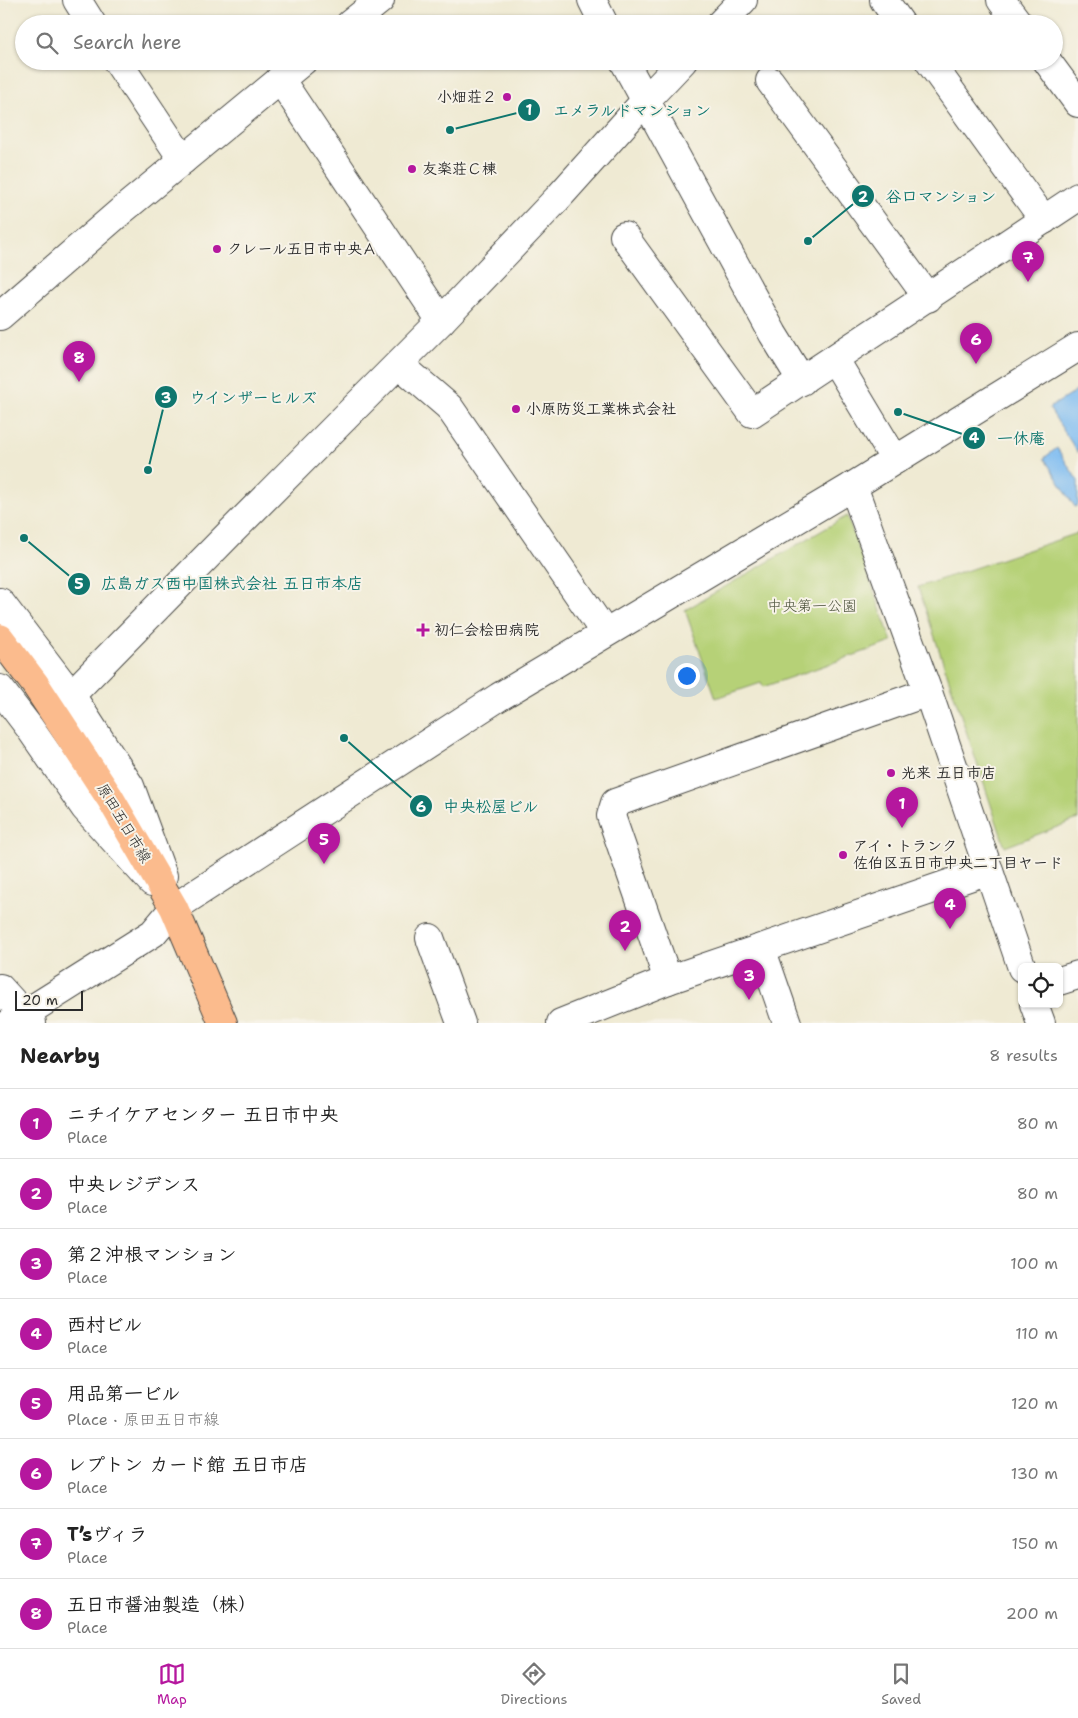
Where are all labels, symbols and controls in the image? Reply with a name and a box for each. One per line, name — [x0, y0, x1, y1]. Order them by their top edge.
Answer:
search box — [15, 15, 1063, 70]
icon: search — [33, 29, 61, 57]
text: Search here — [73, 30, 182, 55]
place label: 小畑荘２ — [437, 87, 497, 107]
marker: 小畑荘２ — [501, 91, 513, 103]
callout: エメラルドマンション — [517, 95, 722, 126]
text: 1 — [526, 100, 533, 120]
text: エメラルドマンション — [553, 100, 711, 121]
place label: 友楽荘Ｃ棟 — [422, 159, 497, 179]
marker: 友楽荘Ｃ棟 — [406, 163, 418, 175]
callout: 谷口マンション — [850, 181, 1007, 212]
text: 谷口マンション — [886, 186, 996, 207]
text: 2 — [858, 187, 869, 207]
place label: クレール五日市中央Ａ — [227, 239, 377, 259]
pin: 7 — [1012, 241, 1044, 282]
marker: クレール五日市中央Ａ — [211, 243, 223, 255]
pin: 6 — [960, 323, 992, 364]
pin: 8 — [63, 341, 95, 382]
callout: ウインザーヒルズ — [154, 382, 327, 413]
text: ウインザーヒルズ — [189, 387, 317, 408]
text: 3 — [161, 388, 171, 408]
place label: 小原防災工業株式会社 — [526, 399, 676, 419]
marker: 小原防災工業株式会社 — [510, 403, 522, 415]
callout: 一休庵 — [962, 423, 1055, 454]
text: 4 — [969, 428, 980, 448]
text: 一休庵 — [997, 428, 1045, 449]
callout: 広島ガス西中国株式会社 五日市本店 — [67, 568, 373, 599]
text: 広島ガス西中国株式会社 五日市本店 — [101, 573, 363, 594]
text: 5 — [74, 574, 84, 594]
park label: 中央第一公園 — [767, 596, 857, 616]
place label: 初仁会桧田病院 — [434, 620, 539, 640]
marker: 初仁会桧田病院 — [416, 623, 430, 637]
your location — [674, 663, 700, 689]
place label: 光来 五日市店 — [901, 763, 996, 783]
marker: 光来 五日市店 — [885, 767, 897, 779]
street label: 原田五日市線 — [92, 779, 156, 867]
pin: 1 — [886, 787, 918, 828]
callout: 中央松屋ビル — [408, 791, 549, 822]
text: 中央松屋ビル — [443, 796, 539, 817]
text: 6 — [416, 797, 426, 817]
pin: 5 — [308, 823, 340, 864]
place label: アイ・トランク 佐伯区五日市中央二丁目ヤード — [853, 836, 1063, 873]
marker: アイ・トランク 佐伯区五日市中央二丁目ヤード — [837, 849, 849, 861]
pin: 4 — [934, 888, 966, 929]
pin: 2 — [609, 910, 641, 951]
pin: 3 — [733, 959, 765, 1000]
map controls — [1018, 963, 1063, 1008]
button: locate — [1018, 963, 1063, 1008]
scale bar — [15, 988, 82, 1011]
text: 20 m — [22, 991, 58, 1009]
text: Nearby — [20, 1042, 100, 1070]
text: 8 results — [989, 1045, 1058, 1066]
text: ニチイケアセンター 五日市中央 — [67, 1102, 338, 1127]
text: 1 — [32, 1113, 40, 1134]
text: 80 m — [1017, 1113, 1058, 1134]
text: Place — [67, 1127, 108, 1148]
text: 中央レジデンス — [67, 1172, 200, 1197]
text: 2 — [30, 1183, 42, 1204]
text: 80 m — [1017, 1183, 1058, 1204]
text: Place — [67, 1197, 108, 1218]
text: 第２沖根マンション — [67, 1242, 236, 1267]
text: 3 — [30, 1253, 42, 1274]
text: 100 m — [1010, 1253, 1058, 1274]
text: Place — [67, 1267, 108, 1288]
text: 西村ビル — [67, 1312, 143, 1337]
text: 4 — [30, 1323, 42, 1344]
text: 110 m — [1015, 1323, 1058, 1344]
text: Place — [67, 1337, 108, 1358]
text: 用品第一ビル — [67, 1381, 181, 1406]
text: 5 — [31, 1393, 41, 1414]
text: 120 m — [1011, 1393, 1058, 1414]
text: Place · 原田五日市線 — [67, 1409, 219, 1430]
text: レプトン カード館 五日市店 — [67, 1452, 308, 1477]
text: 6 — [30, 1463, 42, 1484]
text: 130 m — [1011, 1463, 1058, 1484]
text: Place — [67, 1477, 108, 1498]
text: T’sヴィラ — [67, 1522, 148, 1547]
text: 7 — [30, 1533, 42, 1554]
text: 150 m — [1011, 1533, 1058, 1554]
text: Place — [67, 1547, 108, 1568]
text: 五日市醤油製造（株） — [67, 1592, 257, 1617]
text: 8 — [30, 1603, 42, 1624]
text: 200 m — [1006, 1603, 1058, 1624]
text: Place — [67, 1617, 108, 1638]
tab: Map — [157, 1660, 187, 1708]
tab: Directions — [501, 1660, 567, 1708]
tab: Saved — [881, 1660, 921, 1708]

